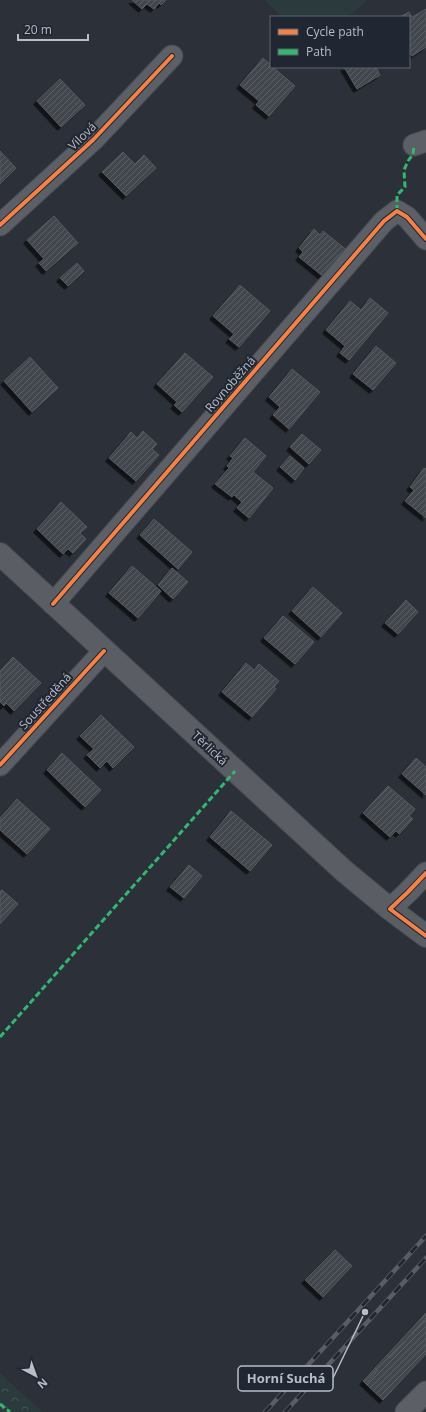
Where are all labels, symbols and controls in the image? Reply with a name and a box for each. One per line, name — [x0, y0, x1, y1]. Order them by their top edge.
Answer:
scale bar — [18, 16, 88, 42]
legend — [270, 16, 410, 68]
text: 20 m — [24, 21, 52, 38]
text: Cycle path — [306, 23, 364, 40]
text: Path — [306, 43, 332, 60]
street label: Vilová — [64, 118, 100, 154]
street label: Rovnoběžná — [201, 352, 259, 416]
street label: Soustředěná — [15, 669, 75, 733]
street label: Těrlická — [188, 727, 232, 769]
north arrow — [16, 1356, 56, 1396]
callout: Horní Suchá — [238, 1366, 333, 1391]
text: Horní Suchá — [247, 1369, 325, 1387]
text: N — [35, 1375, 51, 1393]

